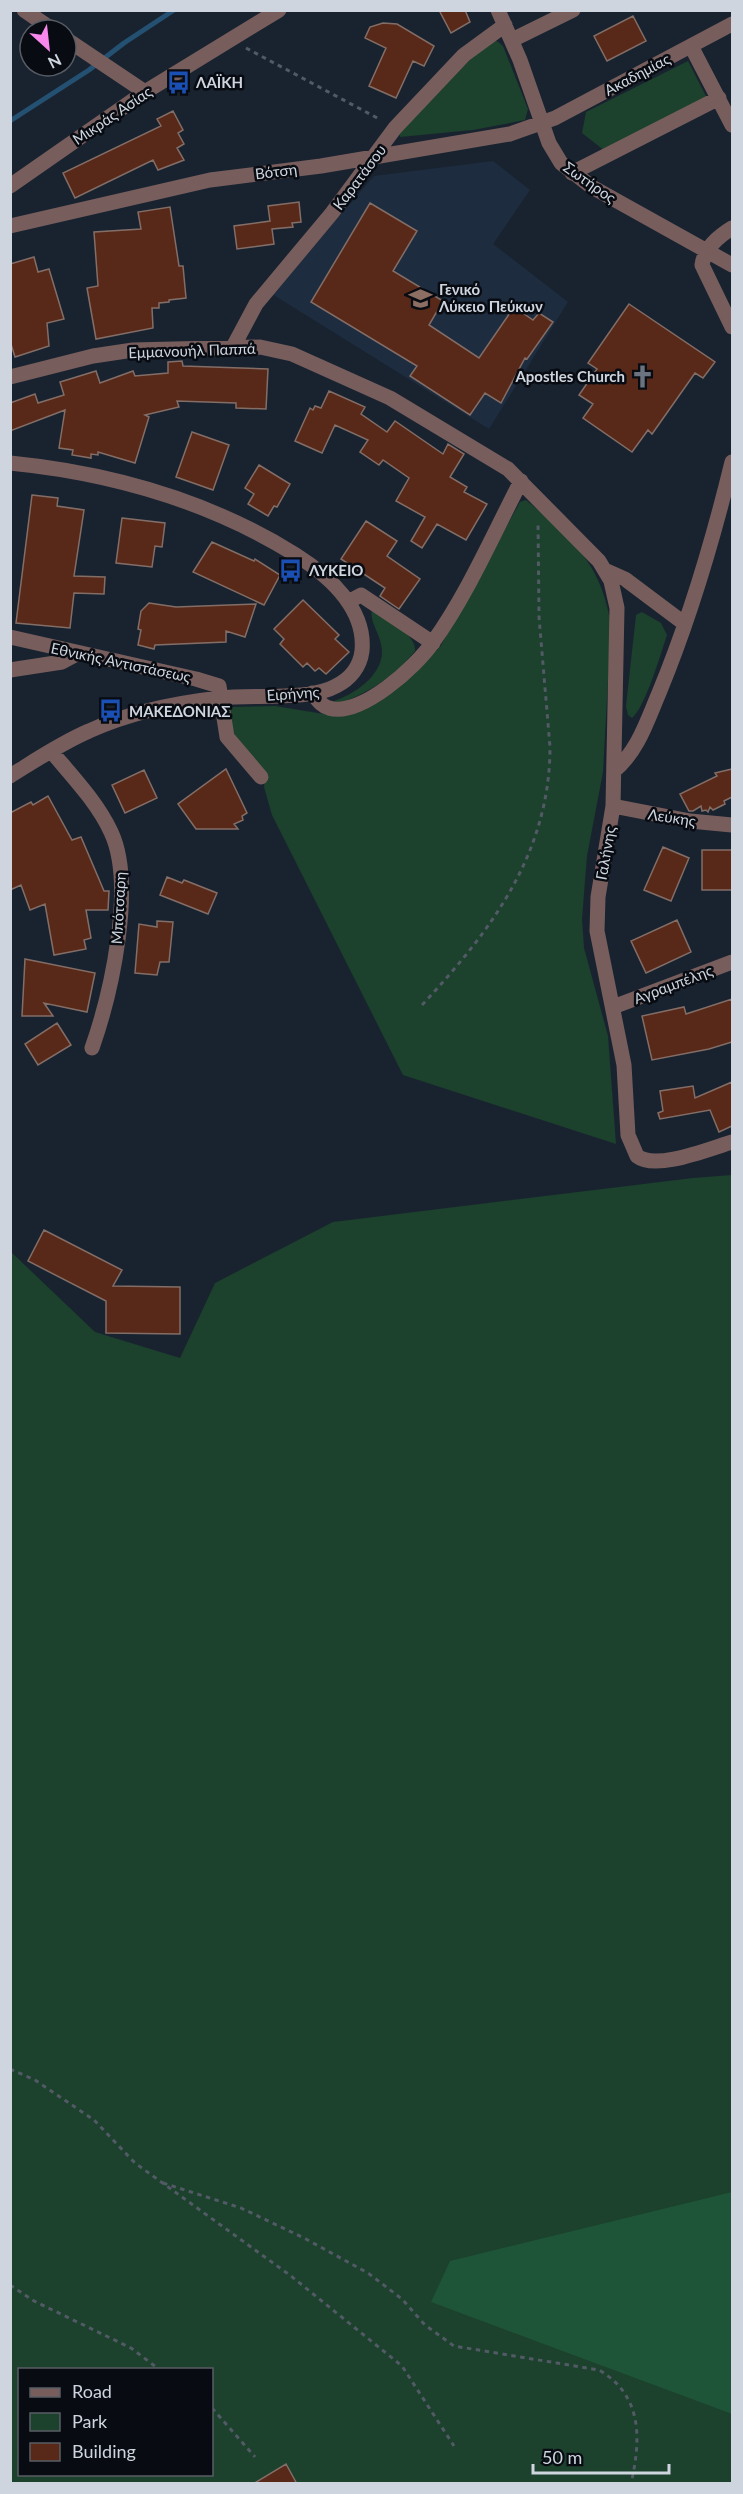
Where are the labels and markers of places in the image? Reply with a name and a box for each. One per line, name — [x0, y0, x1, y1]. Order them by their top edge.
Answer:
bus stop icon: ΛΑΪΚΗ — [165, 69, 191, 95]
place label: ΛΑΪΚΗ — [195, 73, 243, 91]
place label: Γενικό Λύκειο Πεύκων — [438, 280, 543, 315]
school or university icon: Γενικό Λύκειο Πεύκων — [408, 285, 434, 311]
church icon: Apostles Church — [630, 363, 656, 389]
place label: Apostles Church — [514, 367, 625, 385]
bus stop icon: ΛΥΚΕΙΟ — [278, 557, 304, 583]
place label: ΛΥΚΕΙΟ — [308, 561, 363, 579]
bus stop icon: ΜΑΚΕΔΟΝΙΑΣ — [98, 698, 124, 724]
place label: ΜΑΚΕΔΟΝΙΑΣ — [129, 702, 230, 720]

